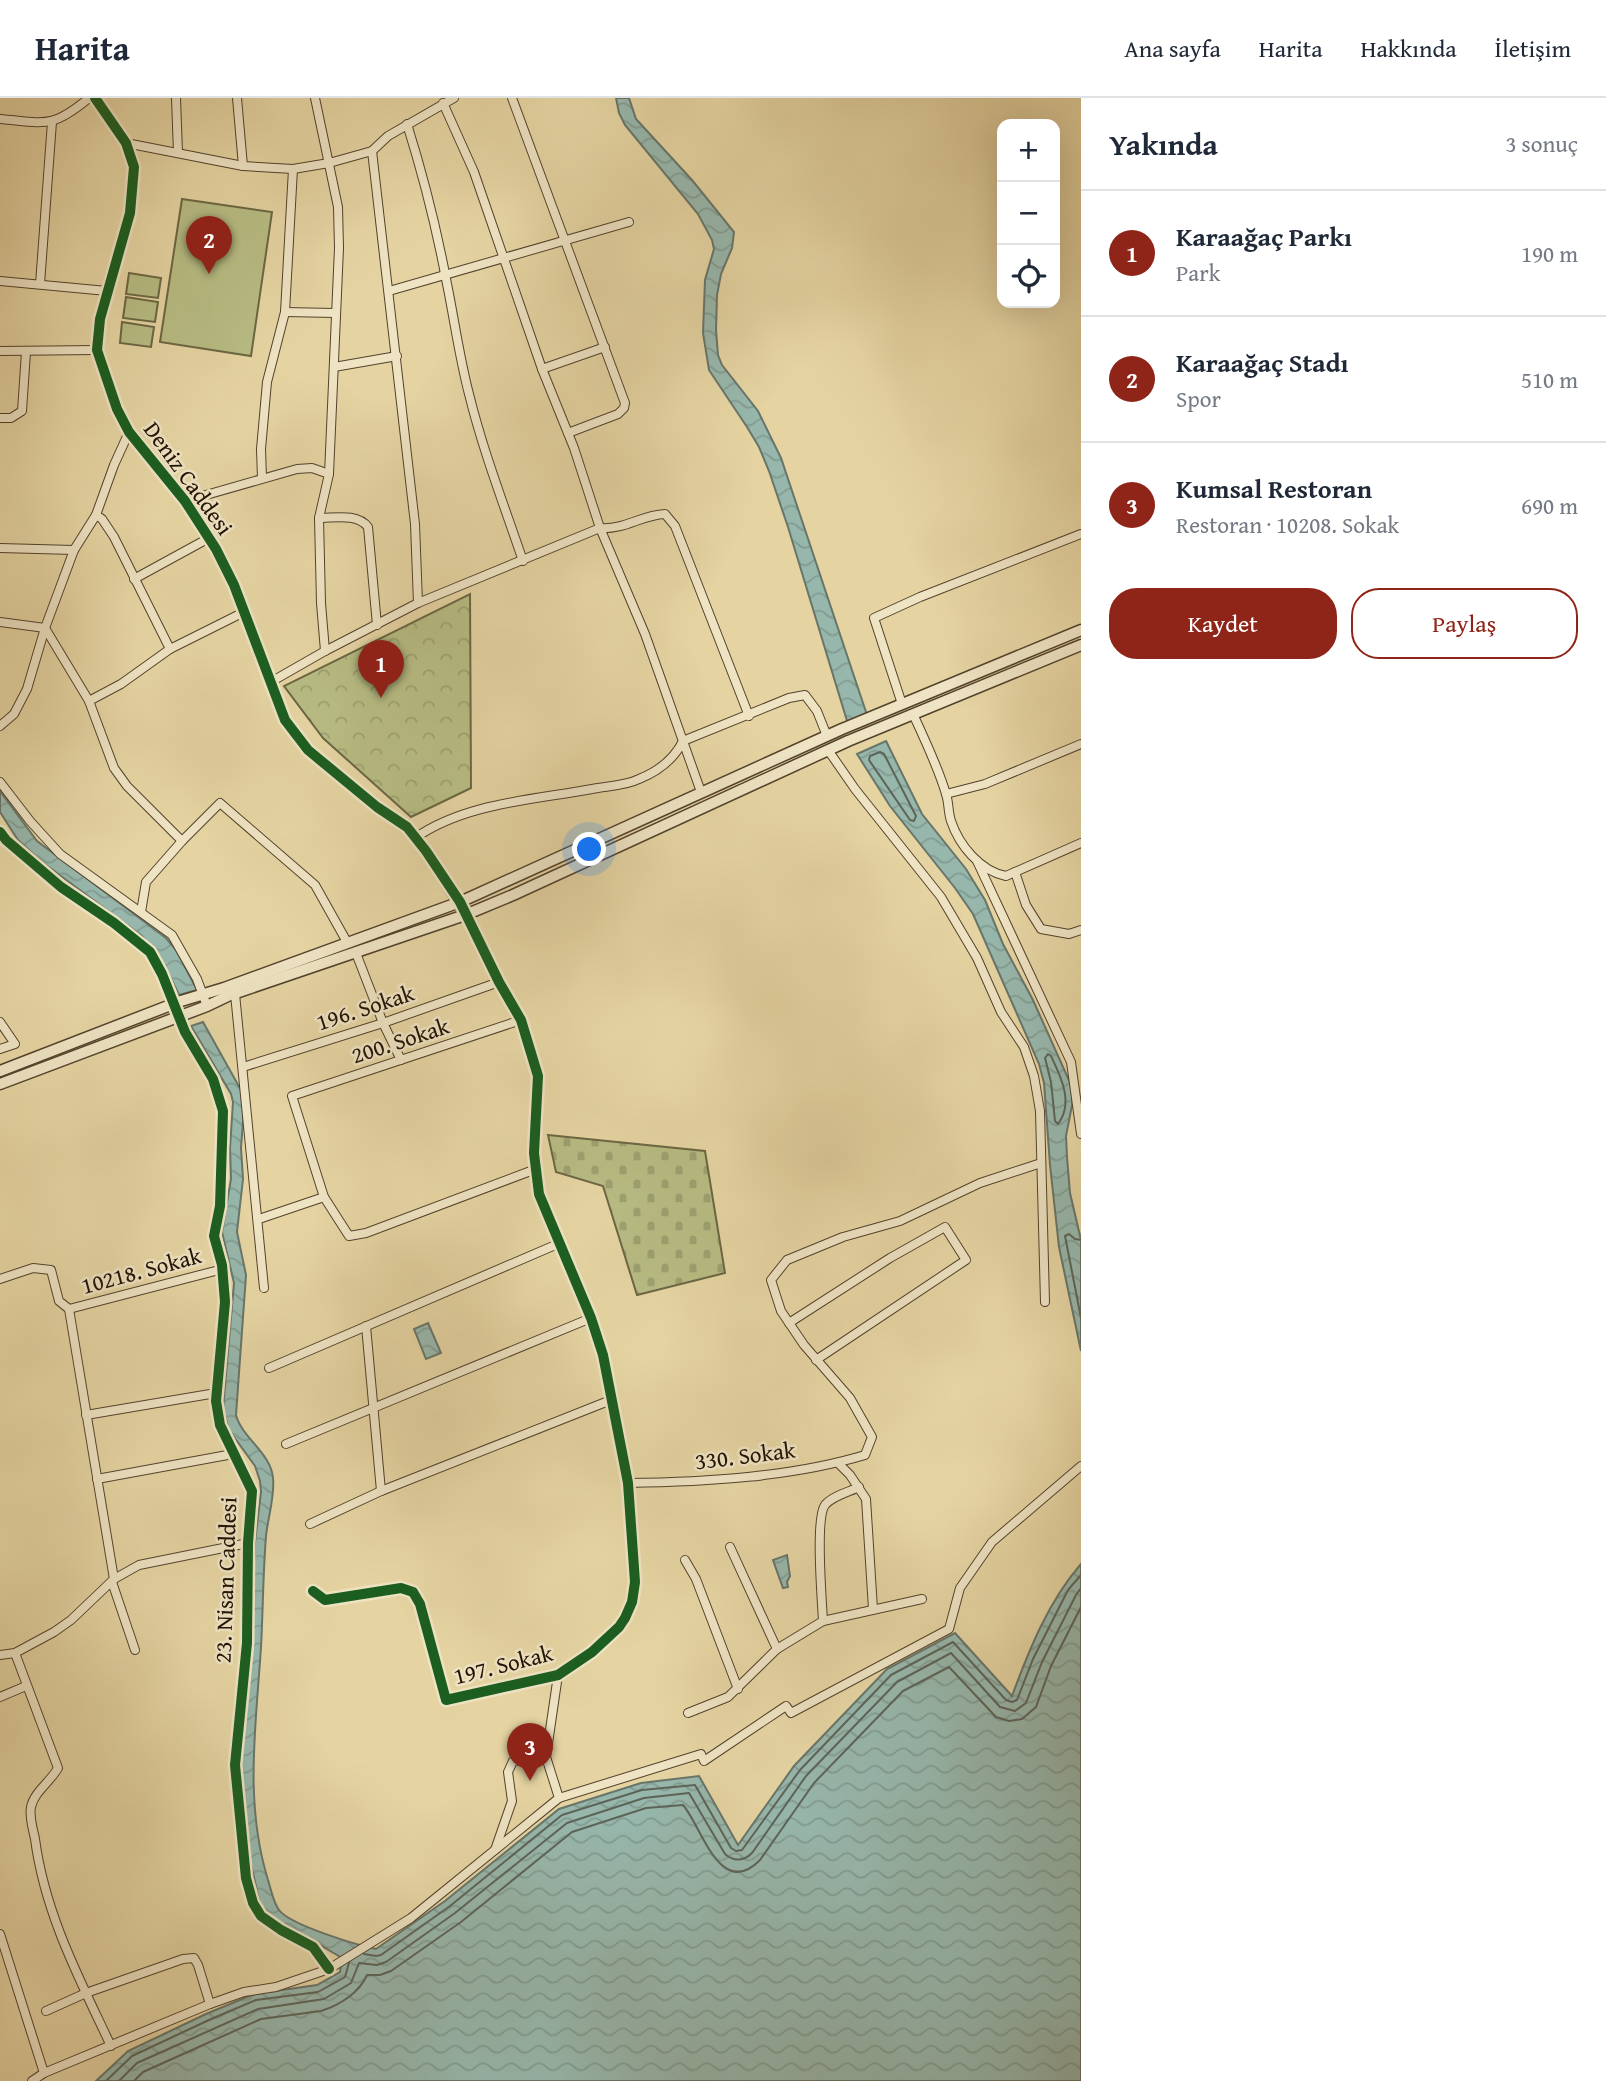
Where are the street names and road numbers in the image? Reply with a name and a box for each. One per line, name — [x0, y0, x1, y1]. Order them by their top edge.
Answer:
street label: Deniz Caddesi — [136, 414, 242, 542]
street label: 196. Sokak — [312, 976, 418, 1038]
street label: 200. Sokak — [347, 1009, 453, 1071]
street label: 10218. Sokak — [77, 1238, 205, 1302]
street label: 330. Sokak — [693, 1432, 797, 1478]
street label: 23. Nisan Caddesi — [206, 1496, 244, 1664]
street label: 197. Sokak — [450, 1636, 556, 1692]

